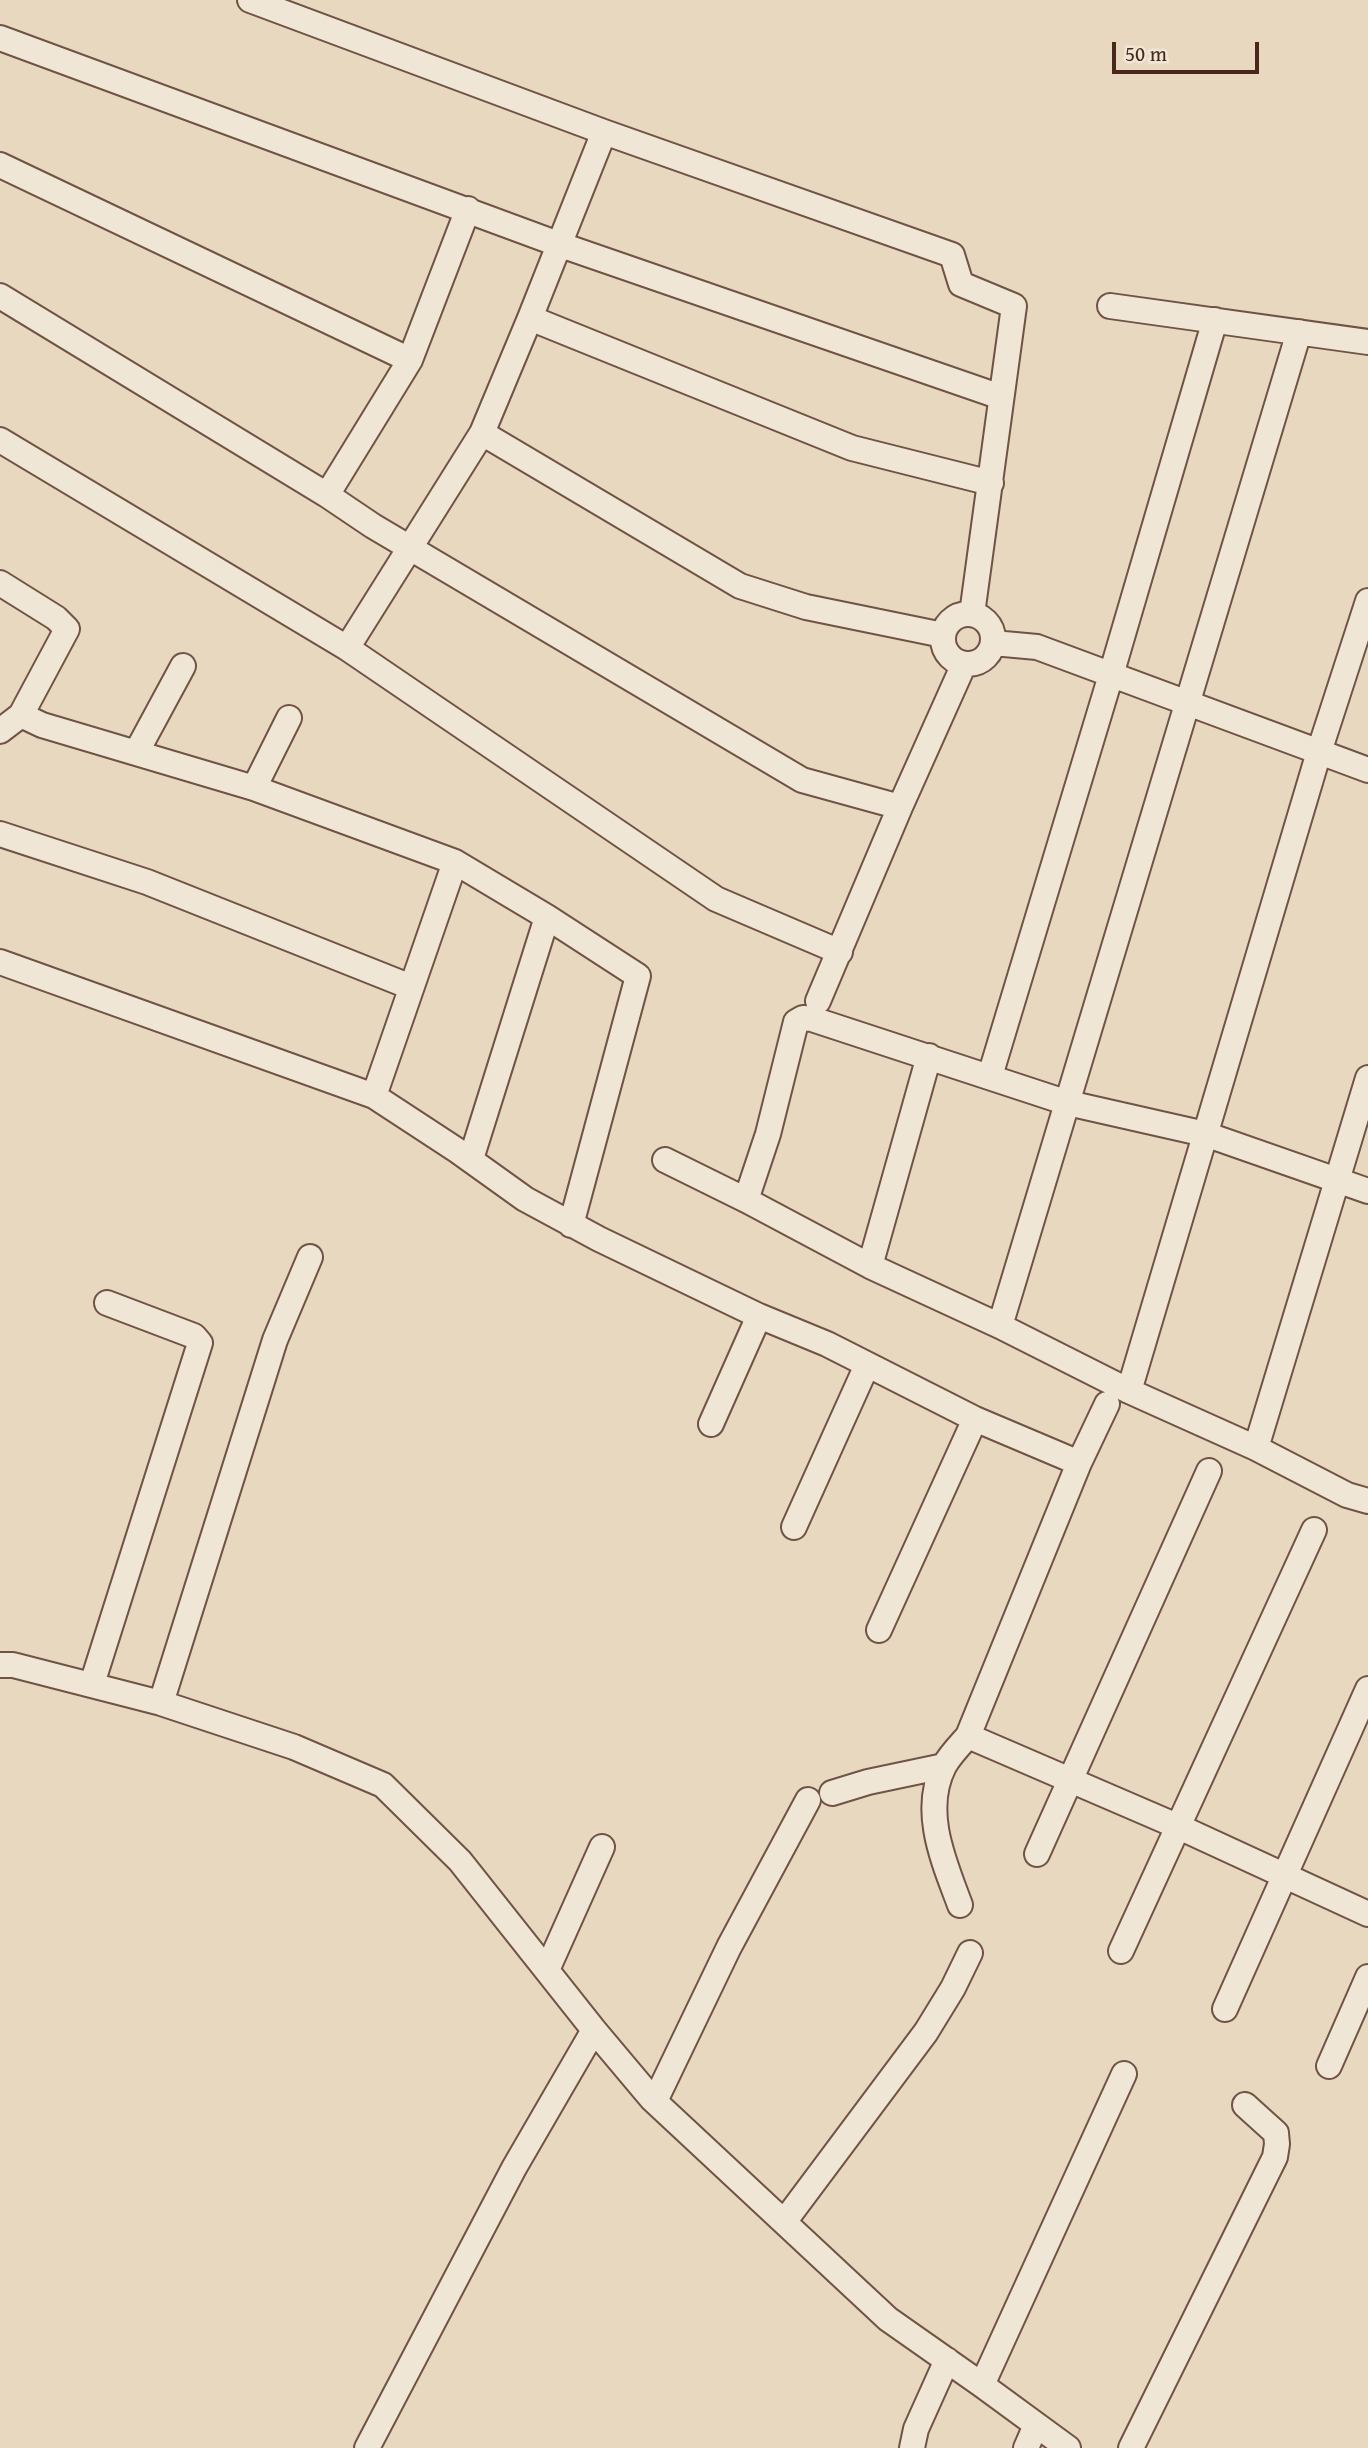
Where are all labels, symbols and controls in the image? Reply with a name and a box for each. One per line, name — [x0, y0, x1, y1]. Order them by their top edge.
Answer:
scale bar — [1116, 28, 1263, 72]
text: 50 m — [1125, 38, 1167, 69]

